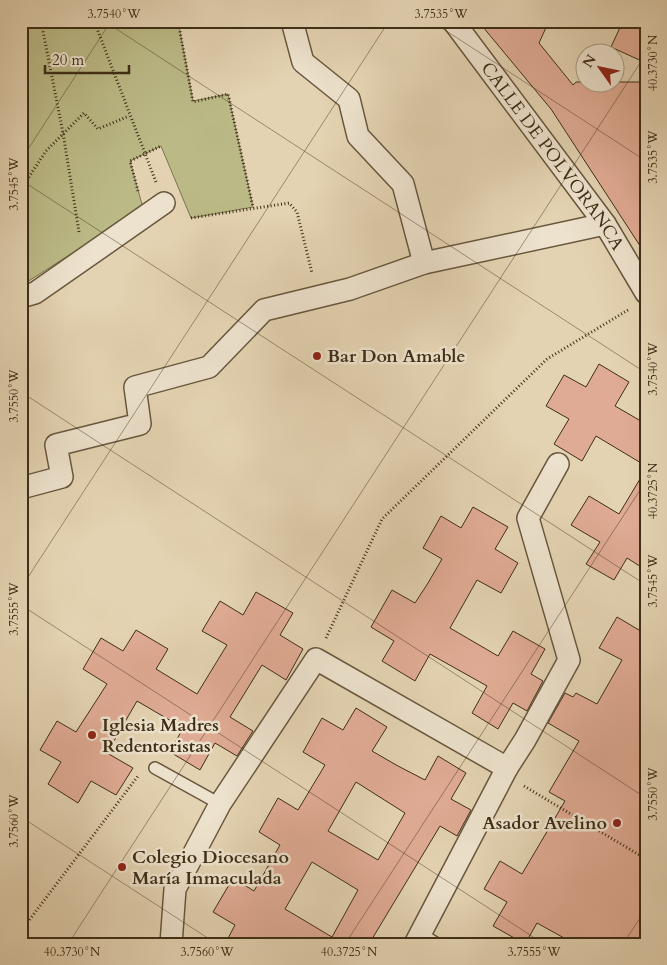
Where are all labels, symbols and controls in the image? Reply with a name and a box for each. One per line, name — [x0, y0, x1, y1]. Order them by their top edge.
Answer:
text: 3.7540°W — [87, 6, 141, 22]
text: 3.7535°W — [414, 6, 468, 22]
text: 40.3730°N — [645, 34, 661, 91]
scale bar — [45, 42, 129, 74]
north arrow — [574, 42, 624, 92]
text: 20 m — [52, 50, 84, 70]
street label: CALLE DE POLVORANCA — [476, 57, 628, 255]
text: 3.7535°W — [645, 130, 661, 184]
text: 3.7545°W — [6, 157, 22, 211]
text: 3.7540°W — [645, 342, 661, 396]
place label: Bar Don Amable — [327, 344, 465, 369]
marker: Bar Don Amable — [311, 350, 323, 362]
text: 3.7550°W — [6, 369, 22, 423]
text: 40.3725°N — [645, 462, 661, 519]
text: 3.7545°W — [645, 554, 661, 608]
text: 3.7555°W — [6, 582, 22, 636]
place label: Iglesia Madres Redentoristas — [102, 713, 219, 759]
marker: Iglesia Madres Redentoristas — [86, 729, 98, 741]
text: 3.7550°W — [645, 767, 661, 821]
text: 3.7560°W — [6, 794, 22, 848]
place label: Asador Avelino — [482, 811, 607, 836]
marker: Asador Avelino — [611, 817, 623, 829]
place label: Colegio Diocesano María Inmaculada — [132, 845, 289, 891]
marker: Colegio Diocesano María Inmaculada — [116, 861, 128, 873]
text: 40.3730°N — [44, 944, 101, 960]
text: 3.7560°W — [180, 944, 234, 960]
text: 40.3725°N — [321, 944, 378, 960]
text: 3.7555°W — [507, 944, 561, 960]

